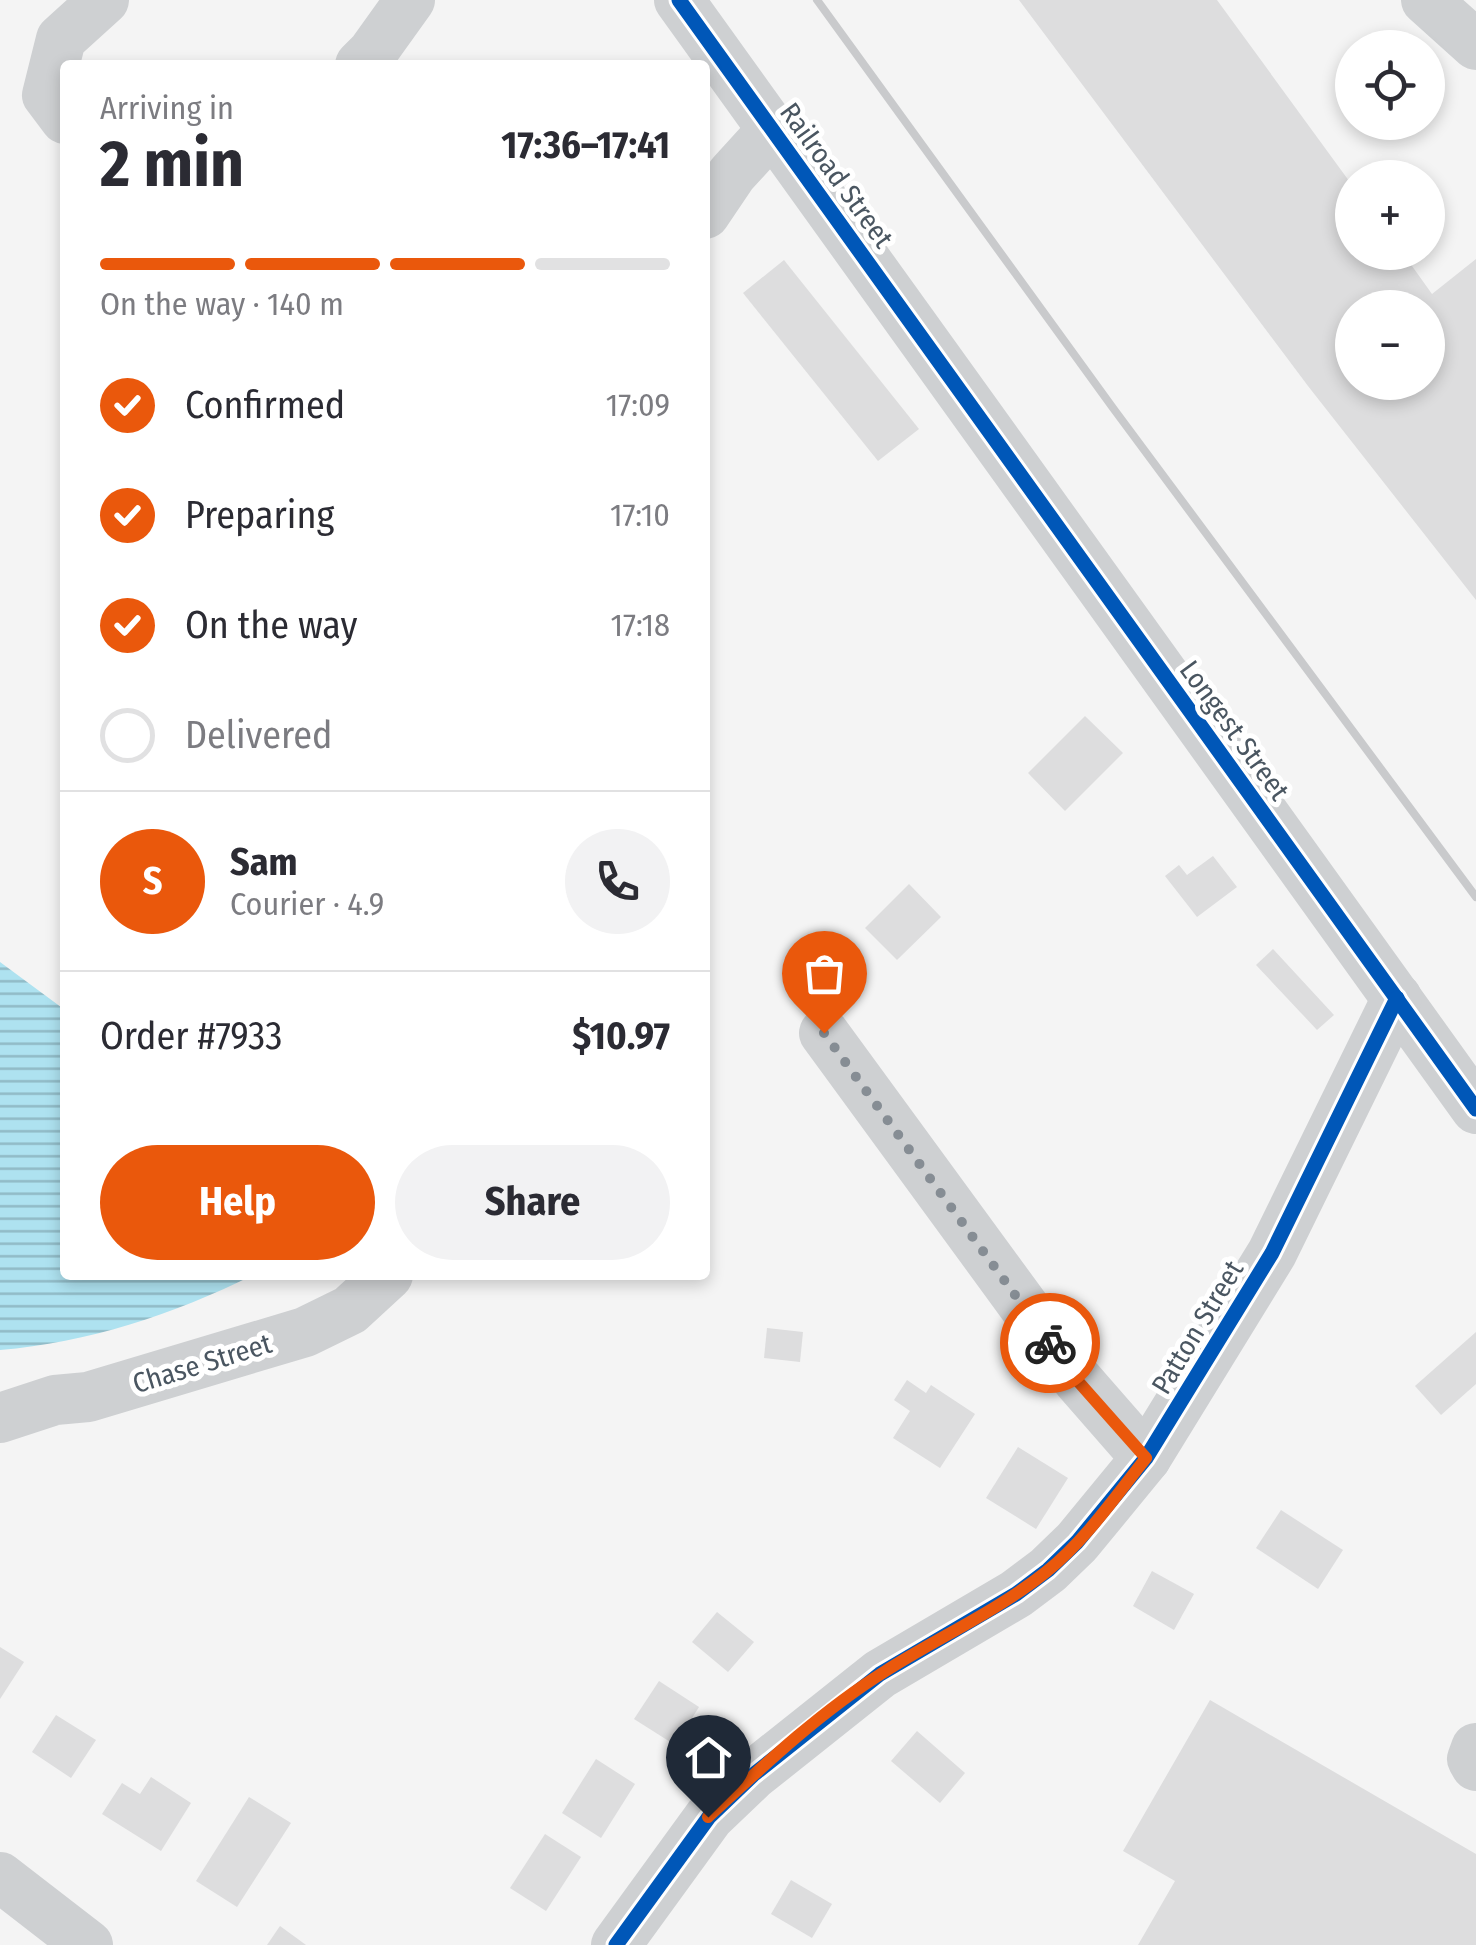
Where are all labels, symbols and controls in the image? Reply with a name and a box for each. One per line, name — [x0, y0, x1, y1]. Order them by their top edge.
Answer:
map controls — [1335, 30, 1445, 400]
button: locate — [1335, 30, 1445, 140]
text: Arriving in — [100, 89, 234, 127]
street label: Railroad Street — [773, 97, 901, 255]
text: 17:36–17:41 — [501, 122, 670, 168]
text: 2 min — [100, 125, 244, 203]
button: + — [1335, 160, 1445, 270]
text: On the way · 140 m — [100, 285, 344, 323]
button: − — [1335, 290, 1445, 400]
icon: check — [100, 378, 155, 433]
text: Confirmed — [185, 382, 345, 428]
text: 17:09 — [606, 386, 670, 424]
icon: check — [100, 488, 155, 543]
text: Preparing — [185, 492, 334, 538]
text: 17:10 — [610, 496, 670, 534]
icon: check — [100, 598, 155, 653]
text: On the way — [185, 602, 357, 648]
text: 17:18 — [611, 606, 670, 644]
street label: Longest Street — [1173, 654, 1297, 807]
text: Delivered — [185, 712, 332, 758]
button: phone — [565, 829, 670, 934]
text: Sam — [230, 839, 298, 885]
text: S — [143, 858, 162, 904]
text: Courier · 4.9 — [230, 885, 384, 923]
pin — [782, 931, 867, 1034]
icon: bag — [797, 946, 852, 1001]
text: Order #7933 — [100, 1013, 282, 1059]
text: $10.97 — [572, 1013, 670, 1059]
button: Help — [100, 1145, 375, 1260]
button: Share — [395, 1145, 670, 1260]
street label: Patton Street — [1145, 1254, 1251, 1400]
courier — [1000, 1293, 1100, 1393]
icon: bike — [1023, 1316, 1078, 1371]
street label: Chase Street — [129, 1326, 276, 1400]
pin — [666, 1715, 751, 1818]
icon: home — [681, 1730, 736, 1785]

